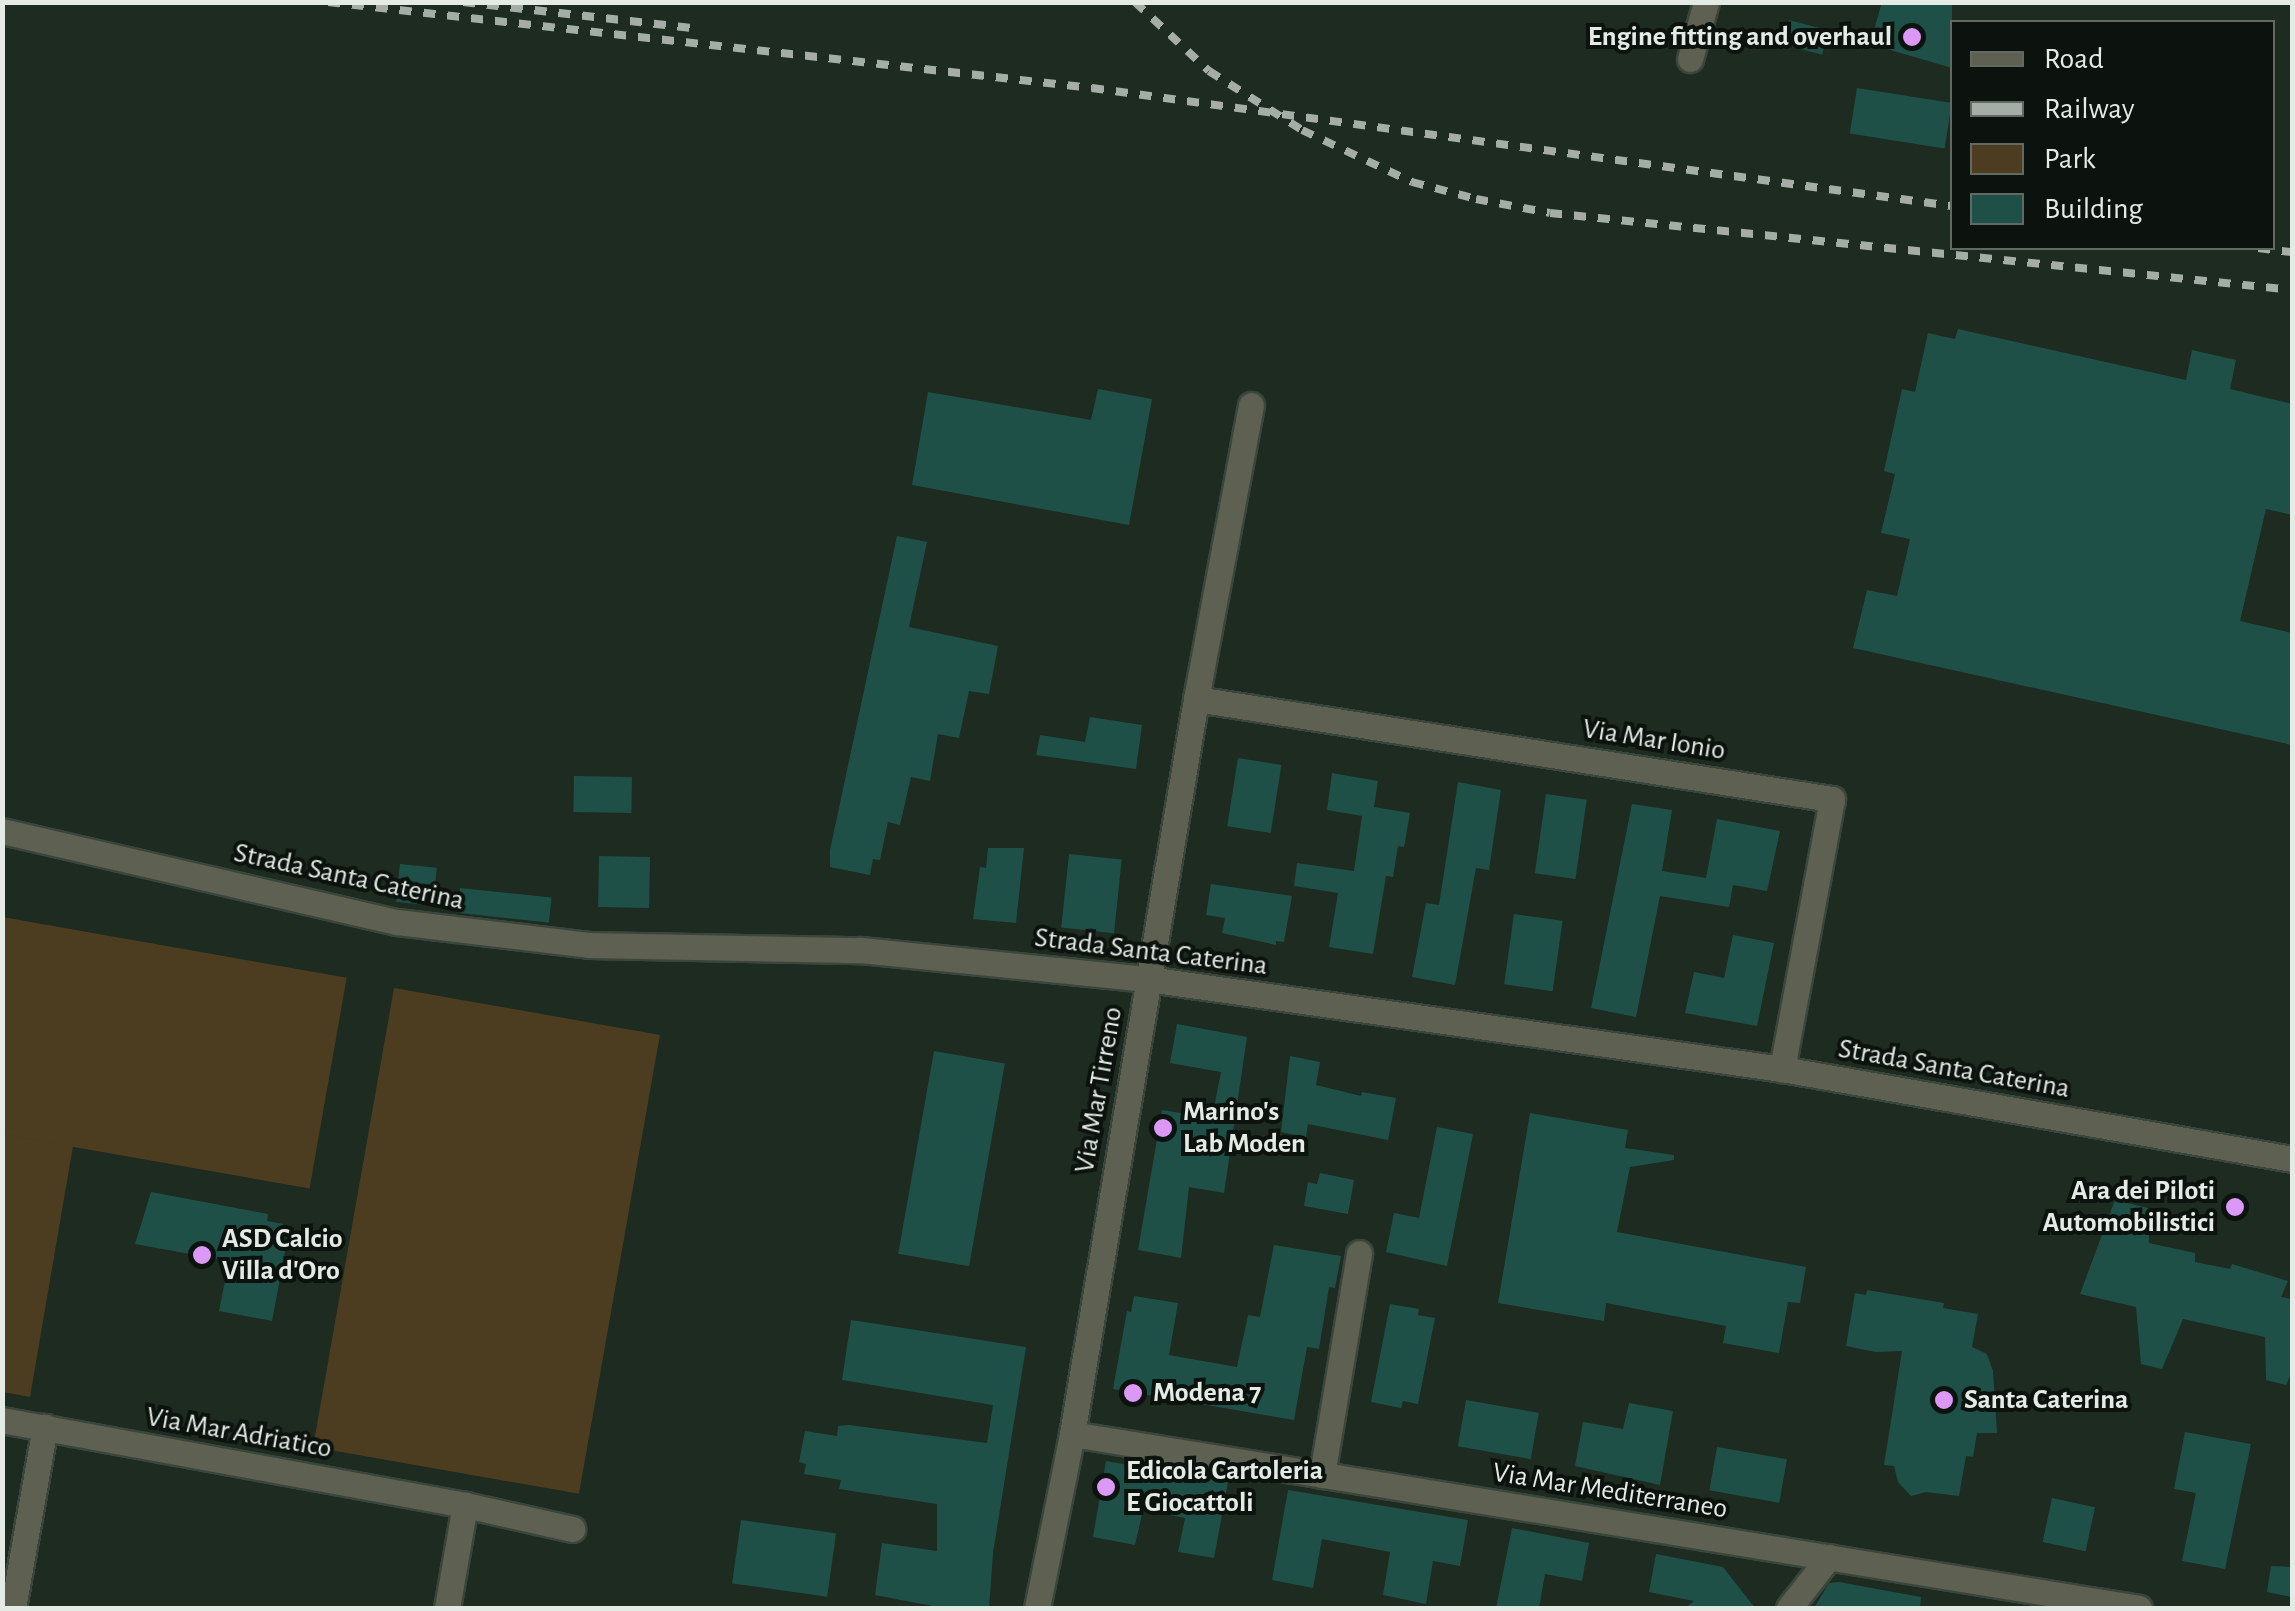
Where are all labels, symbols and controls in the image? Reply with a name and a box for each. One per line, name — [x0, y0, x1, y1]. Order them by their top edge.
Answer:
place label: Engine fitting and overhaul — [1588, 20, 1892, 54]
legend — [1950, 20, 2275, 250]
marker: Engine fitting and overhaul — [1901, 26, 1923, 48]
text: Road — [2044, 44, 2104, 74]
text: Railway — [2044, 94, 2135, 124]
text: Park — [2044, 144, 2096, 174]
text: Building — [2044, 194, 2143, 224]
street label: Via Mar Ionio — [1580, 712, 1728, 768]
street label: Strada Santa Caterina — [231, 836, 467, 918]
street label: Strada Santa Caterina — [1033, 921, 1269, 983]
street label: Via Mar Tirreno — [1068, 1004, 1130, 1176]
street label: Strada Santa Caterina — [1836, 1032, 2072, 1106]
place label: Marino's Lab Moden — [1183, 1095, 1306, 1161]
marker: Marino's Lab Moden — [1152, 1117, 1174, 1139]
place label: Ara dei Piloti Automobilistici — [2043, 1174, 2215, 1240]
marker: Ara dei Piloti Automobilistici — [2224, 1196, 2246, 1218]
place label: ASD Calcio Villa d'Oro — [222, 1222, 343, 1288]
marker: ASD Calcio Villa d'Oro — [191, 1244, 213, 1266]
place label: Modena 7 — [1153, 1376, 1261, 1410]
marker: Modena 7 — [1122, 1382, 1144, 1404]
place label: Santa Caterina — [1964, 1383, 2129, 1417]
marker: Santa Caterina — [1933, 1389, 1955, 1411]
street label: Via Mar Adriatico — [144, 1400, 334, 1466]
place label: Edicola Cartoleria E Giocattoli — [1126, 1454, 1323, 1520]
street label: Via Mar Mediterraneo — [1490, 1456, 1730, 1526]
marker: Edicola Cartoleria E Giocattoli — [1095, 1476, 1117, 1498]

